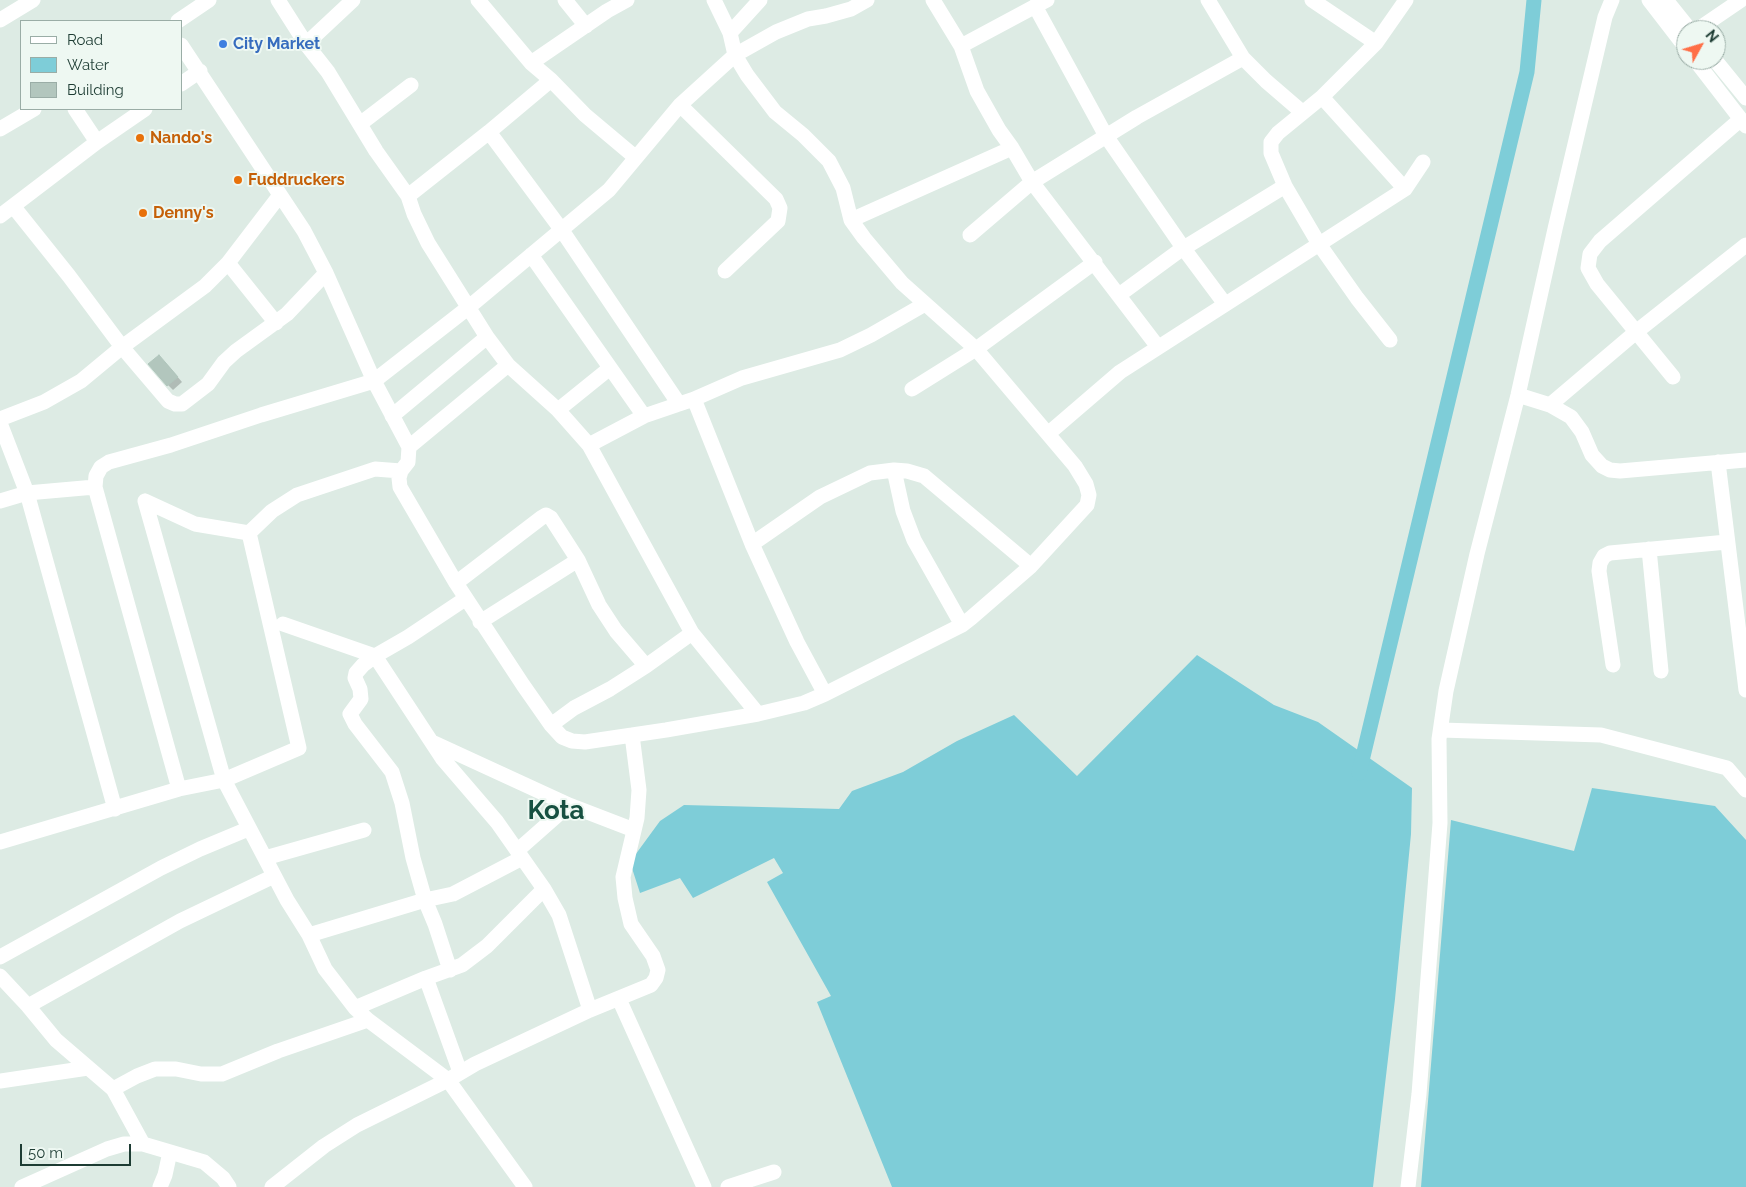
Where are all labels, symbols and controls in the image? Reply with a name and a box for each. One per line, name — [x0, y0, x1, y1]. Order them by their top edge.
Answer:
legend — [20, 20, 182, 110]
north arrow — [1676, 20, 1726, 70]
text: N — [1702, 27, 1721, 45]
text: Road — [67, 31, 103, 49]
place label: City Market — [233, 34, 320, 54]
marker: City Market — [217, 38, 229, 50]
text: Water — [67, 56, 109, 74]
text: Building — [67, 81, 124, 99]
place label: Nando's — [150, 128, 212, 148]
marker: Nando's — [134, 132, 146, 144]
place label: Fuddruckers — [248, 170, 345, 190]
marker: Fuddruckers — [232, 174, 244, 186]
place label: Denny's — [153, 203, 214, 223]
marker: Denny's — [137, 207, 149, 219]
district label: Kota — [528, 795, 584, 827]
scale bar — [22, 1134, 134, 1166]
text: 50 m — [28, 1144, 63, 1162]

